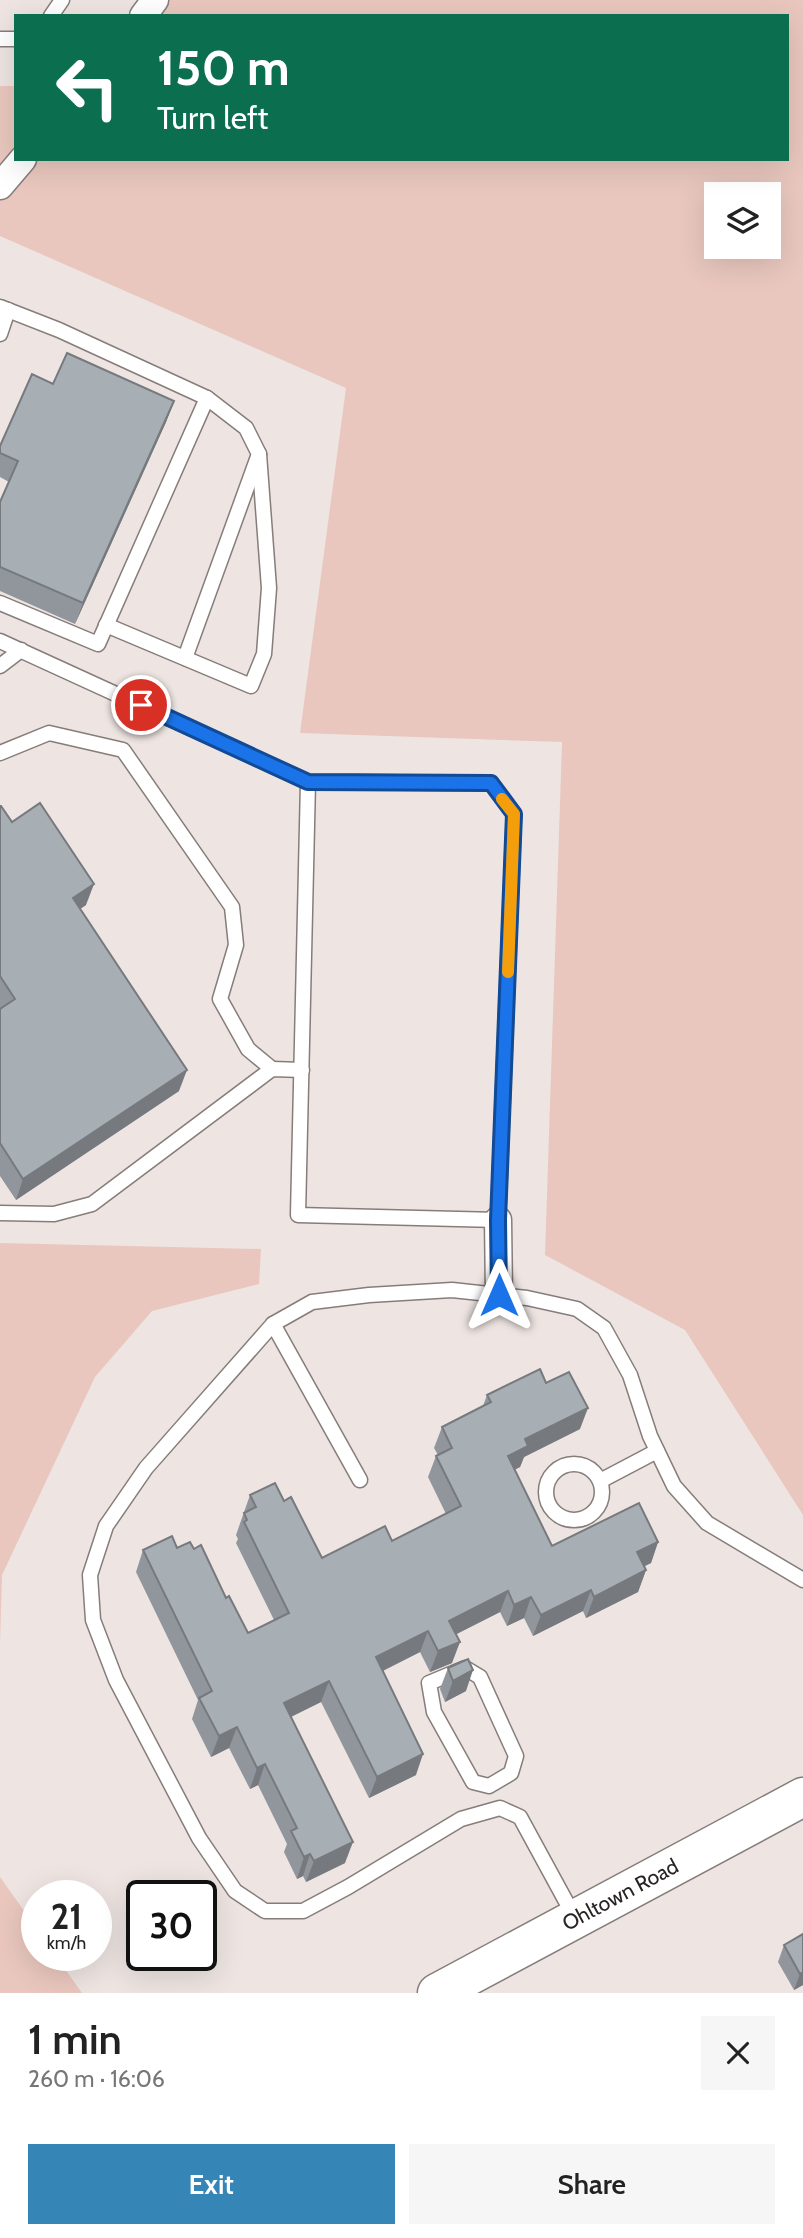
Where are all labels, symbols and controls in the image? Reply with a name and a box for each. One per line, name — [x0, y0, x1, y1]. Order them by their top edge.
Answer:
text: 150 m — [157, 38, 290, 97]
icon: left — [42, 42, 133, 133]
text: Turn left — [157, 98, 268, 137]
map controls — [704, 182, 781, 259]
button: layers — [704, 182, 781, 259]
pin — [111, 675, 171, 735]
icon: arrive — [122, 686, 160, 724]
position arrow — [462, 1258, 536, 1332]
street label: Ohltown Road — [558, 1853, 682, 1936]
speed limit sign: 30 — [126, 1880, 217, 1971]
text: 21 — [51, 1895, 82, 1938]
text: km/h — [47, 1932, 86, 1954]
text: 1 min — [28, 2013, 122, 2065]
button: close — [701, 2016, 775, 2090]
text: 260 m · 16:06 — [28, 2065, 165, 2093]
button: Exit — [28, 2144, 395, 2224]
button: Share — [409, 2144, 775, 2224]

